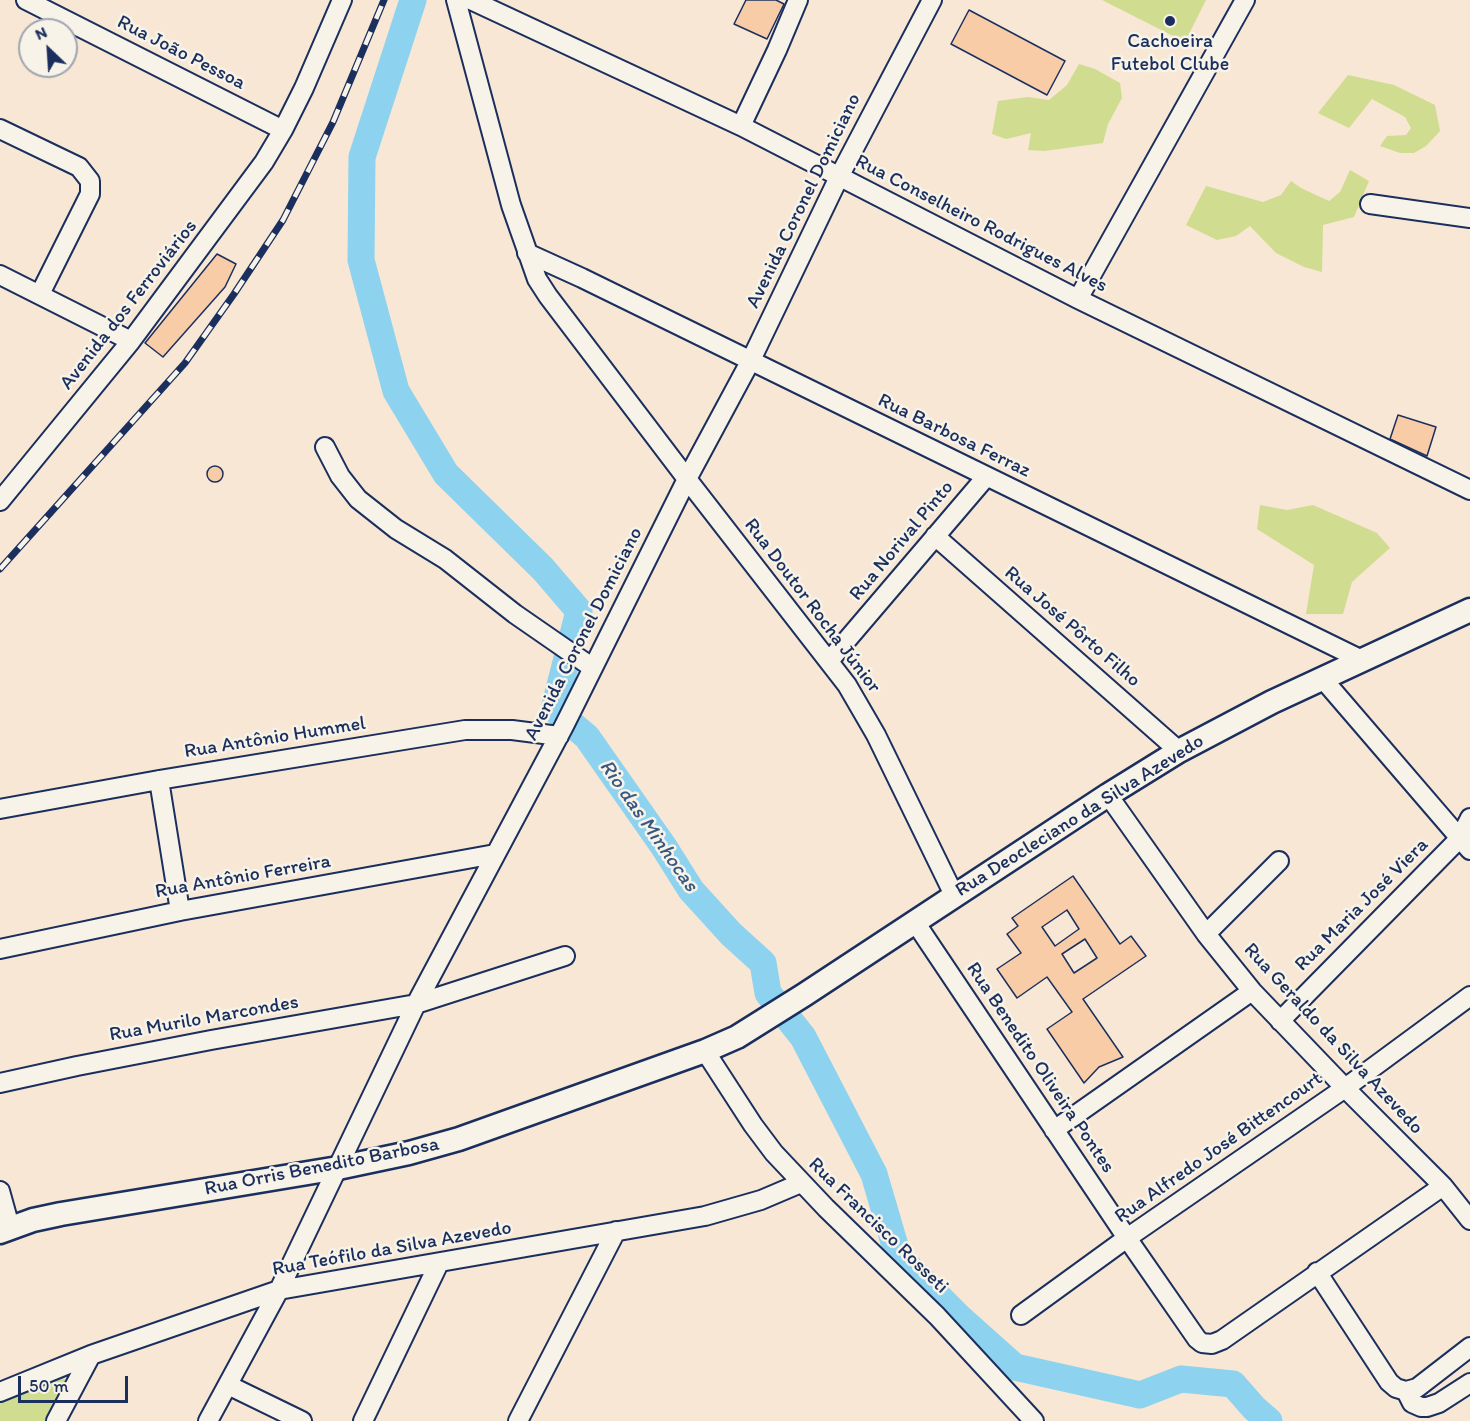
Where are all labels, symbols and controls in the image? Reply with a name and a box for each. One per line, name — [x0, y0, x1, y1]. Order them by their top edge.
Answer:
street label: Rua João Pessoa — [113, 10, 249, 96]
marker: Cachoeira Futebol Clube — [1163, 14, 1177, 28]
north arrow — [18, 18, 78, 78]
text: N — [32, 22, 50, 44]
place label: Cachoeira Futebol Clube — [1111, 30, 1229, 77]
street label: Avenida Coronel Domiciano — [741, 90, 867, 312]
street label: Rua Conselheiro Rodrigues Alves — [851, 150, 1111, 298]
street label: Avenida dos Ferroviários — [55, 215, 203, 395]
street label: Rua Barbosa Ferraz — [874, 389, 1034, 483]
street label: Rua Norival Pinto — [845, 476, 959, 606]
street label: Rua Doutor Rocha Júnior — [738, 514, 886, 698]
street label: Avenida Coronel Domiciano — [520, 523, 648, 745]
street label: Rua José Pôrto Filho — [999, 561, 1145, 693]
street label: Rua Antônio Hummel — [183, 712, 367, 764]
street label: Rua Deocleciano da Silva Azevedo — [951, 729, 1209, 903]
water label: Rio das Minhocas — [593, 755, 703, 897]
street label: Rua Maria José Viera — [1290, 833, 1434, 977]
street label: Rua Antônio Ferreira — [153, 850, 333, 904]
street label: Rua Geraldo da Silva Azevedo — [1238, 938, 1428, 1140]
street label: Rua Benedito Oliveira Pontes — [960, 958, 1120, 1178]
street label: Rua Murilo Marcondes — [107, 991, 301, 1047]
street label: Rua Alfredo José Bittencourt — [1111, 1067, 1327, 1229]
street label: Rua Orris Benedito Barbosa — [203, 1132, 441, 1202]
street label: Rua Francisco Rosseti — [803, 1153, 953, 1299]
street label: Rua Teófilo da Silva Azevedo — [270, 1216, 514, 1282]
scale bar — [21, 1364, 130, 1402]
text: 50 m — [29, 1375, 69, 1397]

